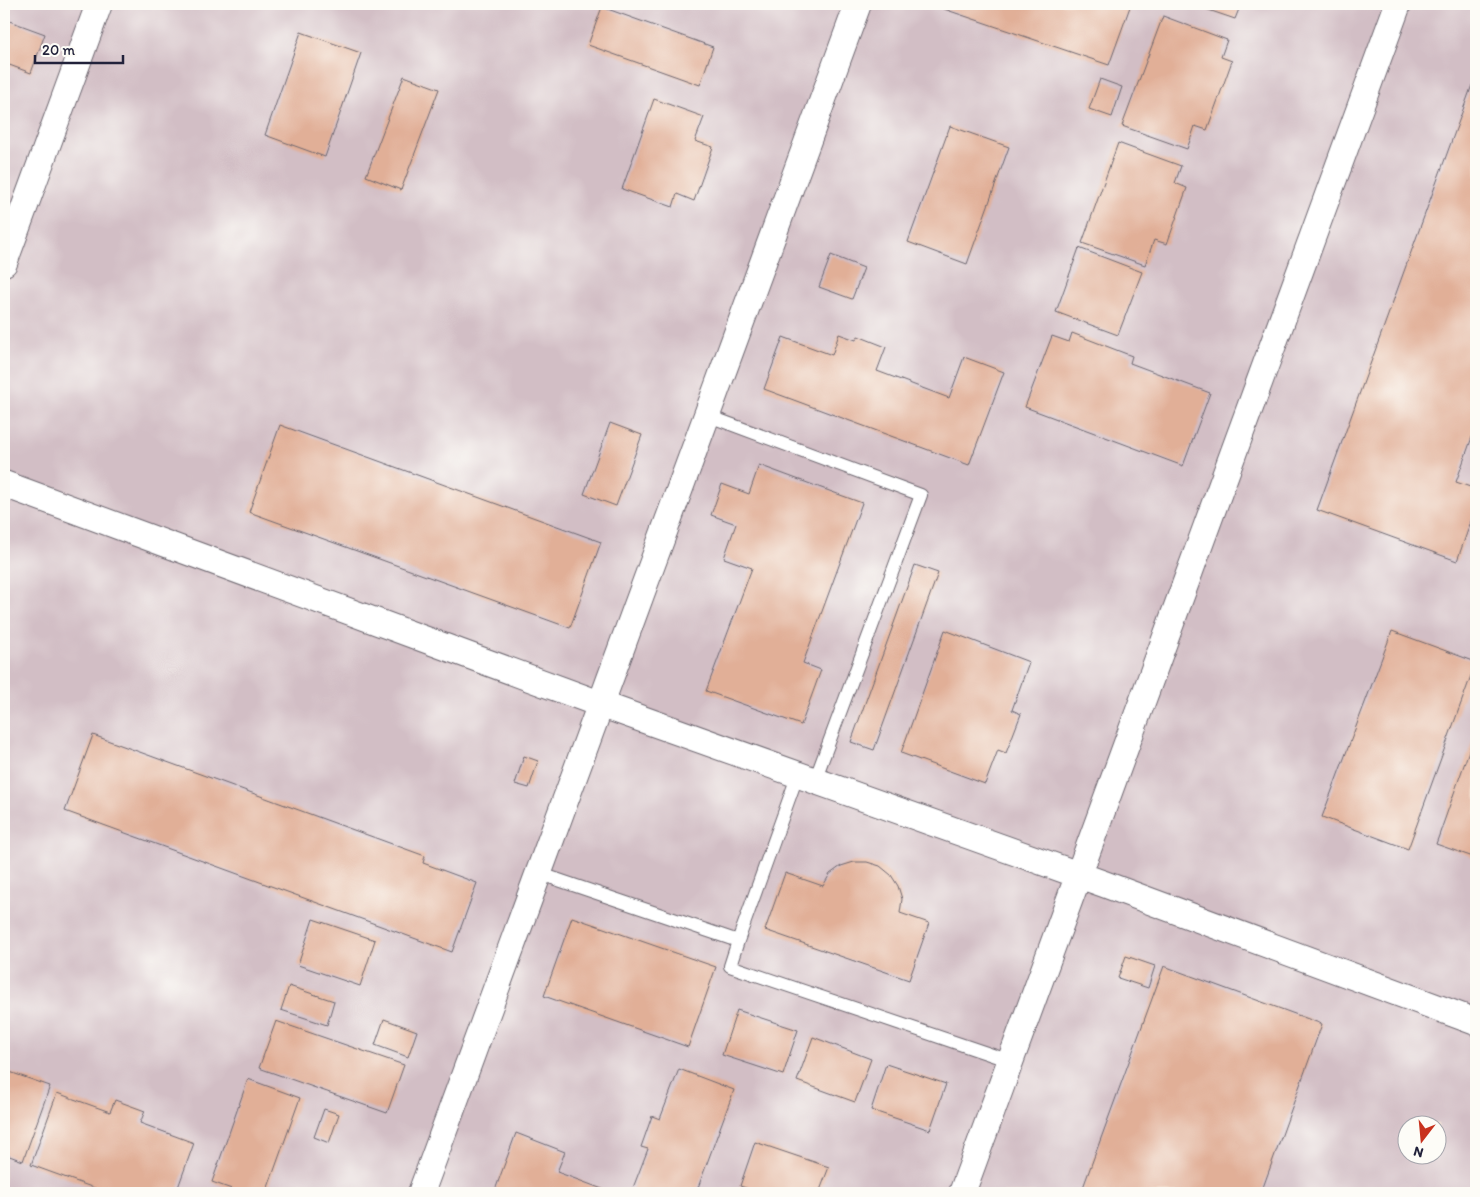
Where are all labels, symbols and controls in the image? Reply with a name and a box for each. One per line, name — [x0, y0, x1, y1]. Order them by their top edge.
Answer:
scale bar — [35, 32, 122, 64]
text: 20 m — [42, 41, 76, 59]
north arrow — [1398, 1114, 1448, 1164]
text: N — [1412, 1143, 1425, 1161]

